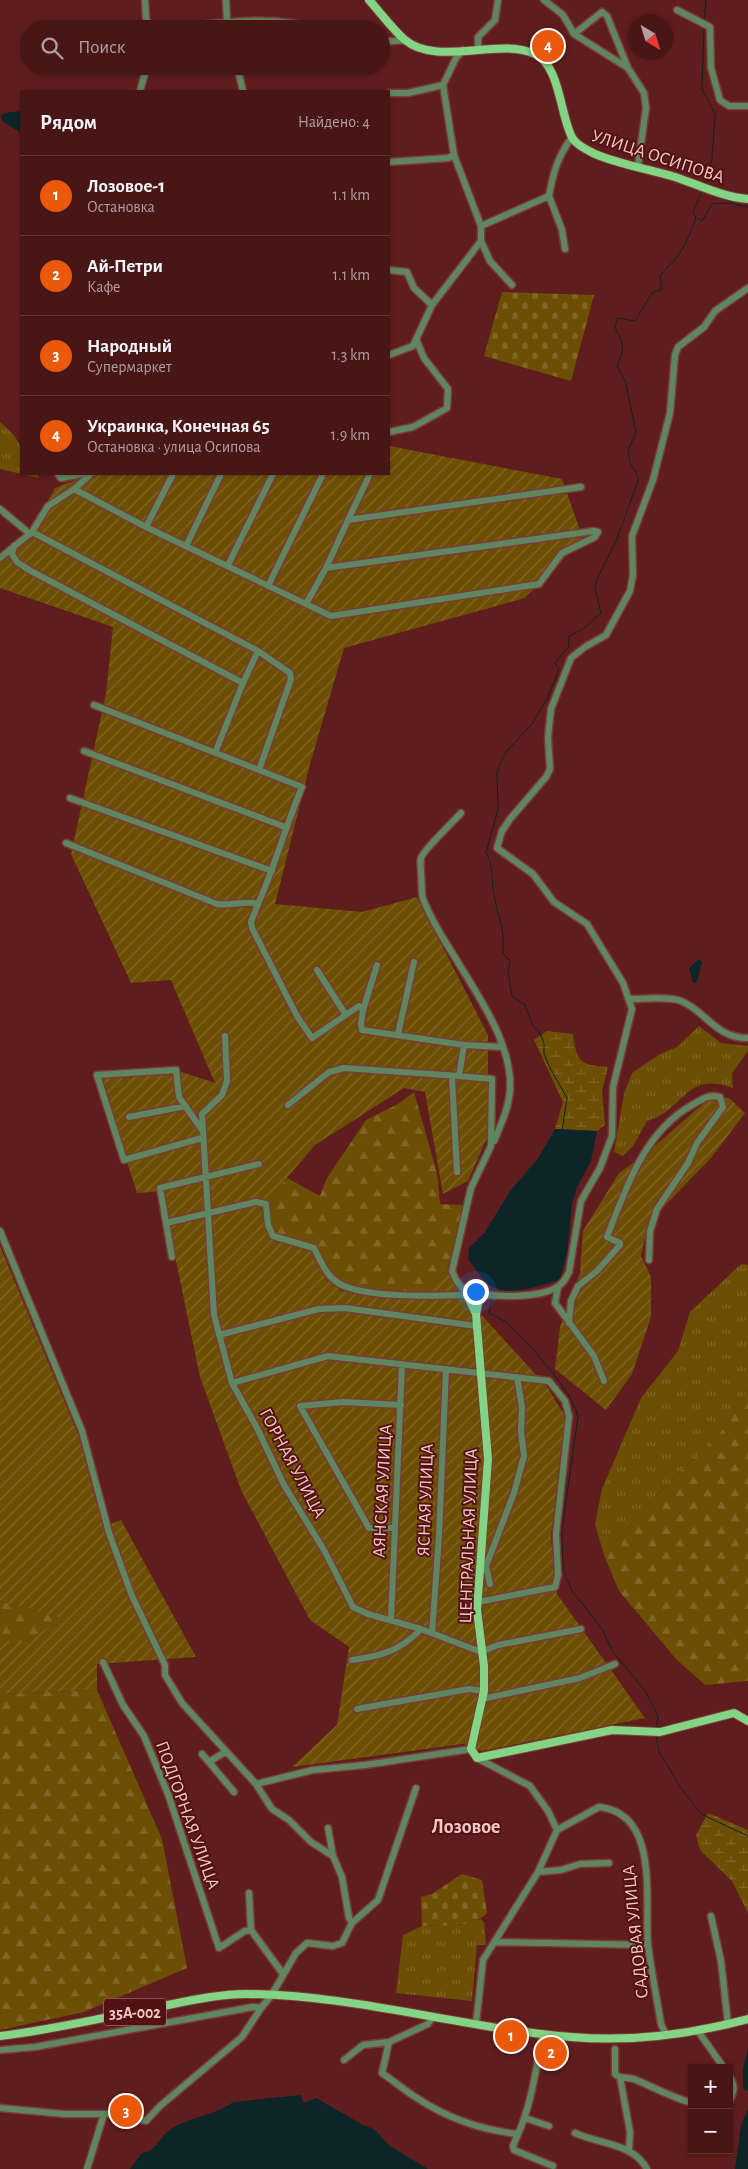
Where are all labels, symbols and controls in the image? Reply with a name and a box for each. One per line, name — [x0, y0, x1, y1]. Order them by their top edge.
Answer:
north arrow — [628, 15, 673, 60]
search box — [20, 20, 390, 75]
pin: 4 — [532, 27, 564, 65]
icon: search — [38, 34, 66, 62]
text: Поиск — [78, 38, 125, 57]
text: Рядом — [40, 112, 97, 133]
text: Найдено: 4 — [298, 114, 370, 130]
street label: УЛИЦА ОСИПОВА — [589, 127, 727, 187]
text: Лозовое-1 — [87, 177, 165, 196]
text: 1 — [53, 187, 59, 203]
text: 1.1 km — [333, 187, 370, 203]
text: Остановка — [87, 199, 155, 215]
text: Ай-Петри — [87, 257, 163, 276]
text: 2 — [52, 267, 60, 283]
text: 1.1 km — [333, 267, 370, 283]
text: Кафе — [87, 279, 120, 295]
text: Народный — [87, 337, 172, 356]
text: 3 — [53, 347, 59, 363]
text: 1.3 km — [332, 347, 370, 363]
text: Супермаркет — [87, 359, 172, 375]
text: Украинка, Конечная 65 — [87, 417, 270, 436]
text: 4 — [52, 427, 60, 443]
text: 1.9 km — [331, 427, 370, 443]
text: Остановка · улица Осипова — [87, 439, 261, 455]
your location — [463, 1279, 489, 1305]
street label: ГОРНАЯ УЛИЦА — [256, 1406, 329, 1522]
street label: АЯНСКАЯ УЛИЦА — [371, 1424, 395, 1558]
street label: ЯСНАЯ УЛИЦА — [415, 1443, 437, 1557]
street label: ЦЕНТРАЛЬНАЯ УЛИЦА — [457, 1448, 481, 1624]
street label: ПОДГОРНАЯ УЛИЦА — [152, 1739, 222, 1892]
district label: Лозовое — [432, 1817, 500, 1837]
street label: САДОВАЯ УЛИЦА — [620, 1864, 652, 1999]
road number: 35А-002 — [104, 1998, 166, 2025]
pin: 1 — [495, 2017, 527, 2055]
pin: 2 — [535, 2034, 567, 2072]
map controls — [688, 2064, 733, 2154]
button: + — [688, 2064, 733, 2109]
pin: 3 — [110, 2092, 142, 2130]
button: − — [688, 2109, 733, 2154]

